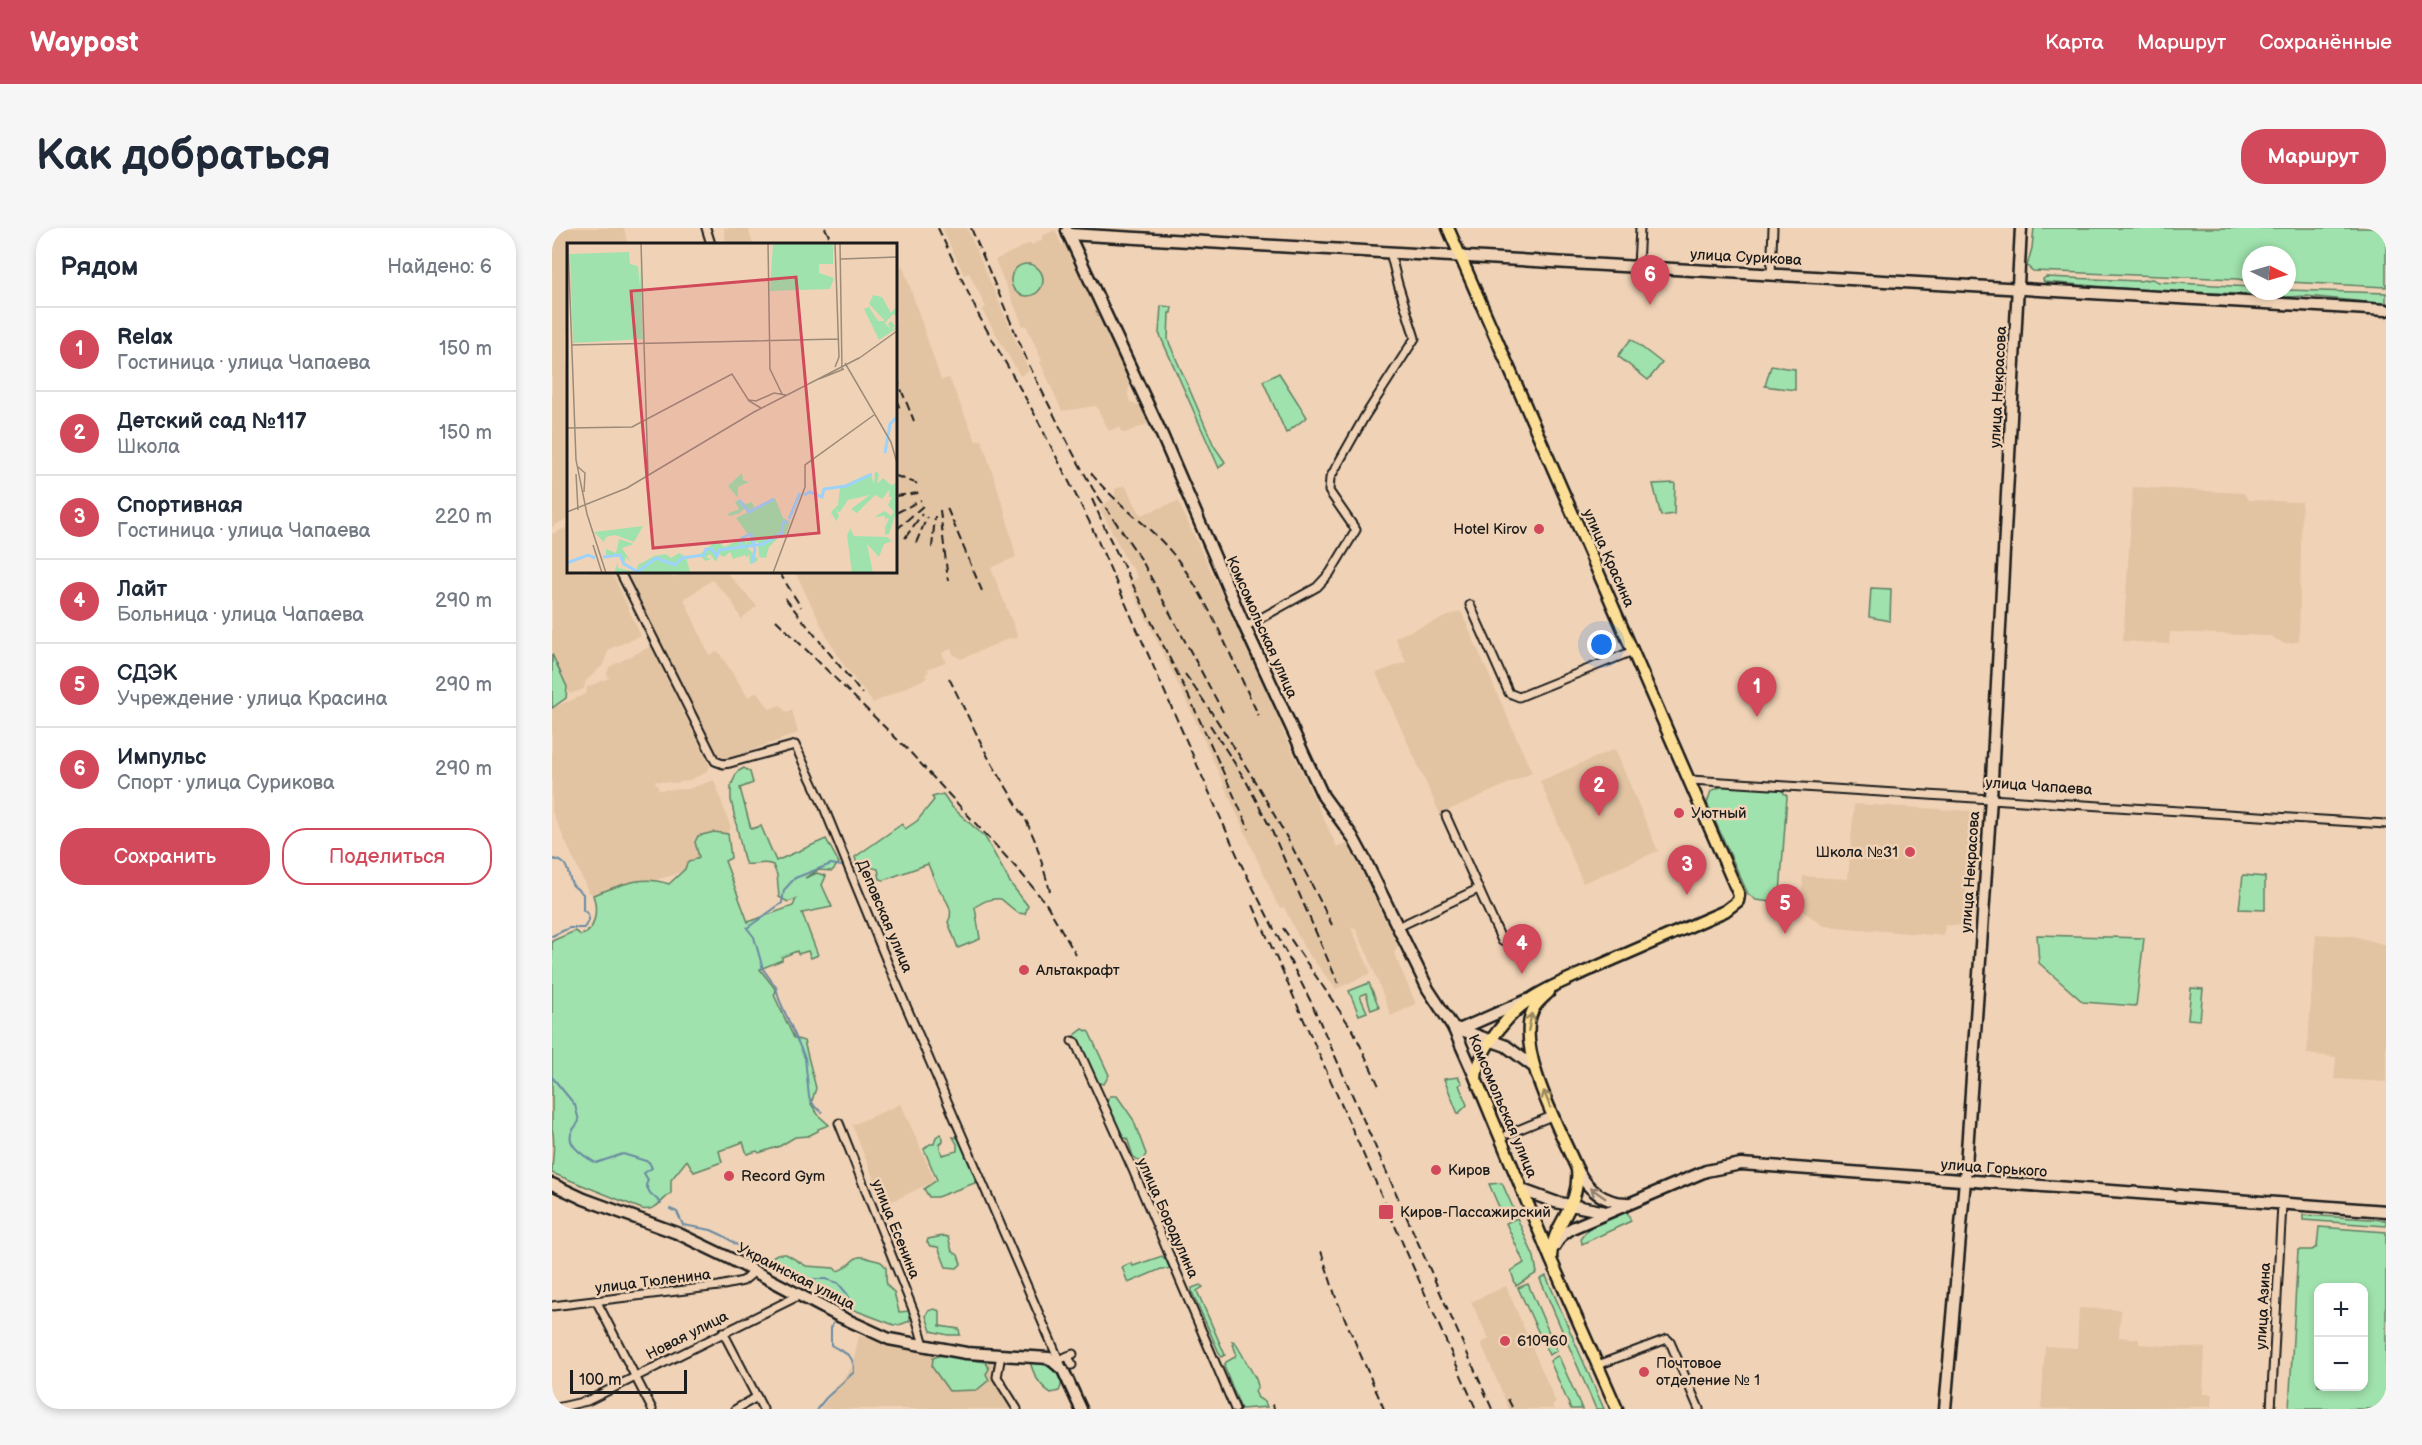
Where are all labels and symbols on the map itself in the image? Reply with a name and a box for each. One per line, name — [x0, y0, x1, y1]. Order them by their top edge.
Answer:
inset map — [567, 243, 897, 573]
street label: улица Сурикова — [1690, 245, 1802, 270]
north arrow — [2242, 246, 2296, 300]
pin: 6 — [1630, 256, 1670, 305]
street label: улица Некрасова — [1986, 325, 2011, 449]
street label: улица Красина — [1578, 506, 1639, 610]
place label: Hotel Kirov — [1453, 520, 1528, 539]
marker: Hotel Kirov — [1532, 522, 1546, 536]
street label: Комсомольская улица — [1222, 553, 1302, 701]
your location — [1587, 630, 1616, 659]
pin: 1 — [1738, 668, 1776, 717]
pin: 2 — [1580, 766, 1618, 816]
street label: улица Чапаева — [1985, 773, 2093, 800]
place label: Уютный — [1691, 804, 1747, 823]
marker: Уютный — [1672, 806, 1686, 820]
street label: улица Некрасова — [1957, 810, 1984, 934]
place label: Школа №31 — [1816, 843, 1898, 862]
marker: Школа №31 — [1903, 845, 1917, 859]
pin: 3 — [1668, 846, 1706, 895]
street label: Деповская улица — [852, 857, 917, 976]
pin: 5 — [1766, 884, 1804, 934]
pin: 4 — [1502, 924, 1542, 974]
place label: Альтакрафт — [1035, 961, 1120, 980]
marker: Альтакрафт — [1017, 963, 1031, 977]
one-way arrow — [1525, 1013, 1536, 1033]
street label: Комсомольская улица — [1464, 1032, 1541, 1181]
one-way arrow — [1541, 1090, 1552, 1109]
street label: улица Бородулина — [1132, 1155, 1203, 1282]
street label: улица Горького — [1940, 1155, 2048, 1182]
place label: Киров — [1448, 1161, 1490, 1180]
marker: Киров — [1429, 1163, 1443, 1177]
place label: Record Gym — [741, 1167, 825, 1186]
marker: Record Gym — [722, 1169, 736, 1183]
street label: улица Есенина — [867, 1177, 924, 1282]
one-way arrow — [1590, 1187, 1606, 1199]
marker: Киров-Пассажирский — [1377, 1203, 1395, 1221]
place label: Киров-Пассажирский — [1400, 1203, 1551, 1222]
street label: Украинская улица — [734, 1239, 858, 1314]
street label: улица Азина — [2252, 1262, 2275, 1350]
street label: улица Тюленина — [594, 1265, 712, 1298]
street label: Новая улица — [643, 1307, 732, 1364]
place label: 610960 — [1517, 1332, 1568, 1351]
marker: 610960 — [1498, 1334, 1512, 1348]
place label: Почтовое отделение № 1 — [1656, 1354, 1760, 1390]
marker: Почтовое отделение № 1 — [1637, 1365, 1651, 1379]
scale bar — [570, 1367, 687, 1394]

